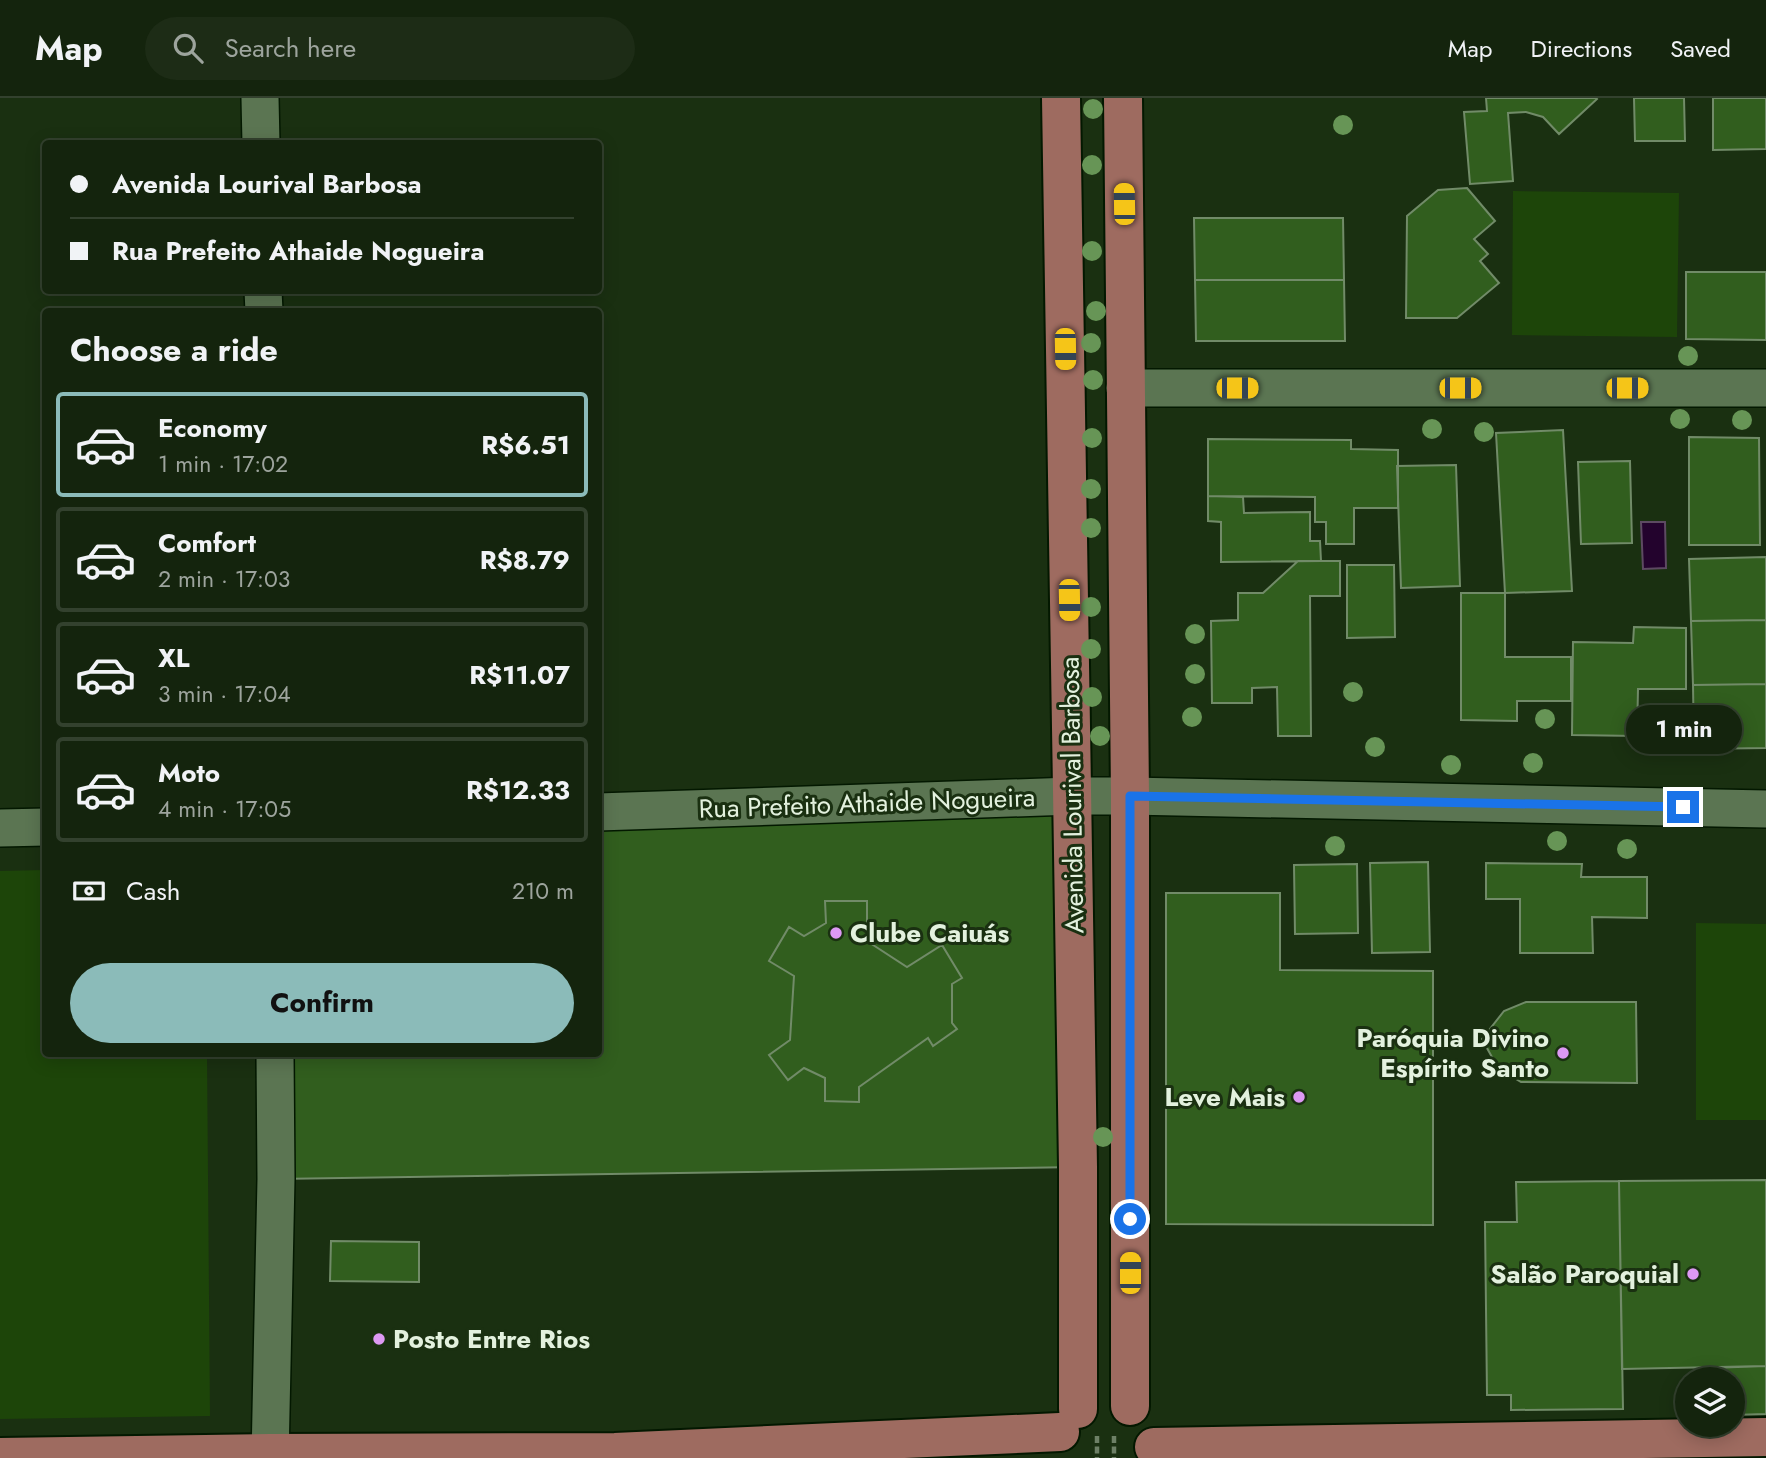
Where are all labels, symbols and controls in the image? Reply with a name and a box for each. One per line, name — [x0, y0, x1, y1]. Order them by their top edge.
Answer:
search box — [145, 17, 635, 80]
text: Map — [35, 25, 103, 72]
icon: search — [169, 29, 207, 67]
text: Search here — [225, 29, 356, 67]
text: Map — [1448, 31, 1493, 66]
text: Directions — [1531, 31, 1632, 66]
text: Saved — [1670, 31, 1731, 66]
text: Avenida Lourival Barbosa — [112, 165, 422, 203]
car — [1114, 183, 1135, 225]
text: Rua Prefeito Athaide Nogueira — [112, 232, 485, 270]
text: Choose a ride — [70, 327, 278, 373]
car — [1055, 328, 1076, 370]
car — [1217, 378, 1259, 399]
car — [1440, 378, 1482, 399]
car — [1607, 378, 1649, 399]
text: Economy — [158, 409, 267, 447]
icon: car — [74, 413, 137, 476]
text: R$6.51 — [481, 426, 570, 464]
text: 1 min · 17:02 — [158, 447, 288, 481]
text: Comfort — [158, 524, 256, 562]
icon: car — [74, 528, 137, 591]
text: R$8.79 — [480, 541, 570, 579]
text: 2 min · 17:03 — [158, 562, 290, 596]
car — [1059, 579, 1080, 621]
text: XL — [158, 639, 190, 677]
icon: car — [74, 643, 137, 706]
text: R$11.07 — [469, 656, 570, 694]
street label: Avenida Lourival Barbosa — [1051, 656, 1093, 934]
text: 3 min · 17:04 — [158, 677, 291, 711]
callout: 1 min — [1625, 706, 1741, 754]
text: 1 min — [1655, 712, 1713, 746]
text: Moto — [158, 754, 220, 792]
icon: car — [74, 758, 137, 821]
text: R$12.33 — [466, 771, 570, 809]
street label: Rua Prefeito Athaide Nogueira — [698, 778, 1036, 828]
route end — [1667, 791, 1699, 823]
text: 4 min · 17:05 — [158, 792, 291, 826]
icon: cash — [70, 872, 108, 910]
text: Cash — [126, 872, 180, 910]
text: 210 m — [512, 874, 574, 908]
place label: Clube Caiuás — [850, 914, 1009, 952]
marker: Clube Caiuás — [828, 925, 844, 941]
button: Confirm — [70, 963, 574, 1043]
place label: Paróquia Divino Espírito Santo — [1357, 1019, 1549, 1087]
marker: Paróquia Divino Espírito Santo — [1555, 1045, 1571, 1061]
place label: Leve Mais — [1165, 1078, 1285, 1116]
marker: Leve Mais — [1291, 1089, 1307, 1105]
route start — [1114, 1203, 1146, 1235]
car — [1120, 1252, 1141, 1294]
place label: Salão Paroquial — [1490, 1255, 1679, 1293]
marker: Salão Paroquial — [1685, 1266, 1701, 1282]
place label: Posto Entre Rios — [393, 1320, 590, 1358]
marker: Posto Entre Rios — [371, 1331, 387, 1347]
map controls — [1675, 1367, 1745, 1437]
button: layers — [1675, 1367, 1745, 1437]

